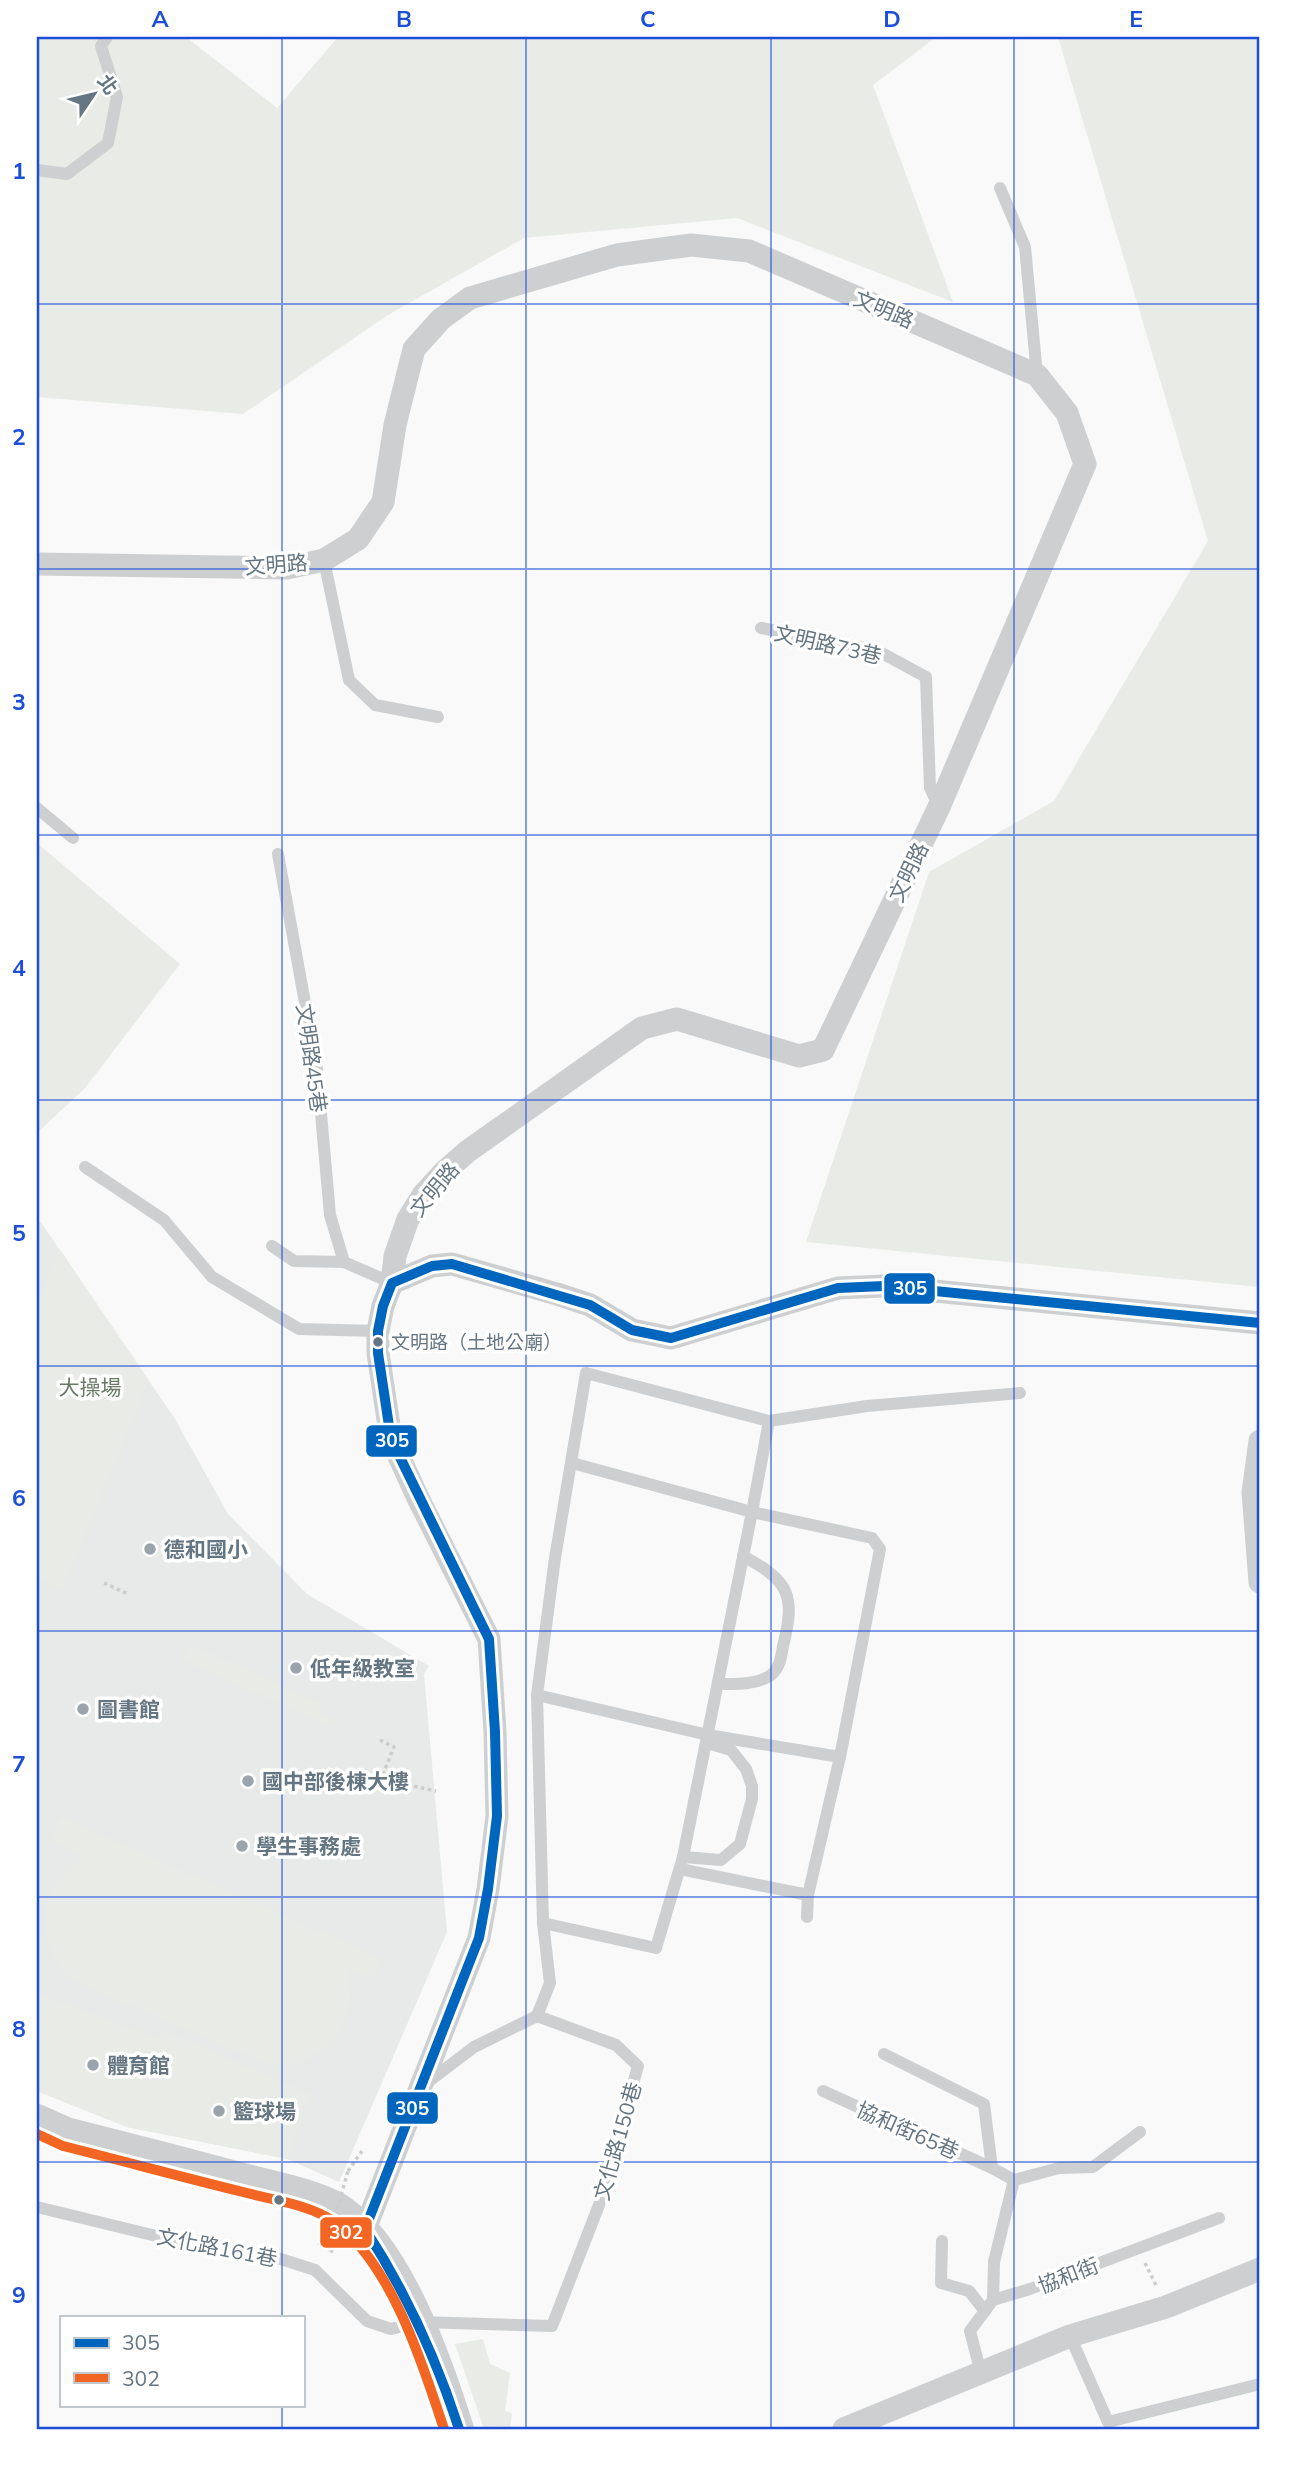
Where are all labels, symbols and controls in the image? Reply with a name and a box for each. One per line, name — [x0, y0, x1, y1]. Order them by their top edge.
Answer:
text: A — [151, 4, 169, 33]
text: B — [396, 4, 412, 33]
text: C — [640, 4, 656, 33]
text: D — [883, 4, 901, 33]
text: E — [1129, 4, 1143, 33]
north arrow — [60, 60, 130, 130]
text: 北 — [93, 70, 123, 99]
text: 1 — [12, 156, 26, 185]
street label: 文明路 — [850, 285, 918, 333]
text: 2 — [12, 422, 26, 451]
street label: 文明路 — [244, 549, 308, 579]
street label: 文明路73巷 — [772, 619, 884, 669]
text: 3 — [12, 687, 26, 716]
street label: 文明路 — [883, 838, 933, 906]
text: 4 — [12, 953, 26, 982]
street label: 文明路45巷 — [292, 1002, 332, 1114]
street label: 文明路 — [404, 1157, 464, 1221]
text: 5 — [12, 1218, 26, 1247]
line badge: 305 — [883, 1272, 936, 1305]
text: 305 — [893, 1276, 927, 1300]
place label: 文明路（土地公廟） — [391, 1330, 562, 1354]
marker: 文明路（土地公廟） — [371, 1335, 385, 1349]
park label: 大操場 — [59, 1374, 122, 1400]
line badge: 305 — [365, 1424, 418, 1458]
text: 305 — [375, 1428, 409, 1452]
text: 6 — [12, 1483, 26, 1512]
place label: 德和國小 — [164, 1536, 248, 1562]
marker: 德和國小 — [142, 1541, 158, 1557]
place label: 低年級教室 — [310, 1655, 415, 1681]
marker: 低年級教室 — [288, 1660, 304, 1676]
place label: 圖書館 — [97, 1696, 160, 1722]
marker: 圖書館 — [75, 1701, 91, 1717]
text: 7 — [12, 1749, 26, 1778]
place label: 國中部後棟大樓 — [262, 1768, 409, 1794]
marker: 國中部後棟大樓 — [240, 1773, 256, 1789]
place label: 學生事務處 — [256, 1833, 361, 1859]
marker: 學生事務處 — [234, 1838, 250, 1854]
text: 8 — [12, 2014, 26, 2043]
place label: 體育館 — [107, 2052, 170, 2078]
marker: 體育館 — [85, 2057, 101, 2073]
street label: 文化路150巷 — [588, 2079, 646, 2203]
line badge: 305 — [386, 2091, 439, 2125]
text: 305 — [395, 2096, 429, 2120]
street label: 協和街65巷 — [853, 2096, 963, 2164]
place label: 籃球場 — [233, 2098, 296, 2124]
marker: 籃球場 — [211, 2103, 227, 2119]
unlabelled marker — [272, 2193, 286, 2207]
line badge: 302 — [319, 2216, 373, 2249]
text: 302 — [329, 2220, 363, 2244]
street label: 文化路161巷 — [155, 2223, 279, 2271]
street label: 協和街 — [1034, 2252, 1102, 2298]
text: 9 — [12, 2280, 26, 2309]
legend — [60, 2316, 304, 2406]
text: 305 — [122, 2329, 160, 2355]
text: 302 — [122, 2365, 160, 2391]

